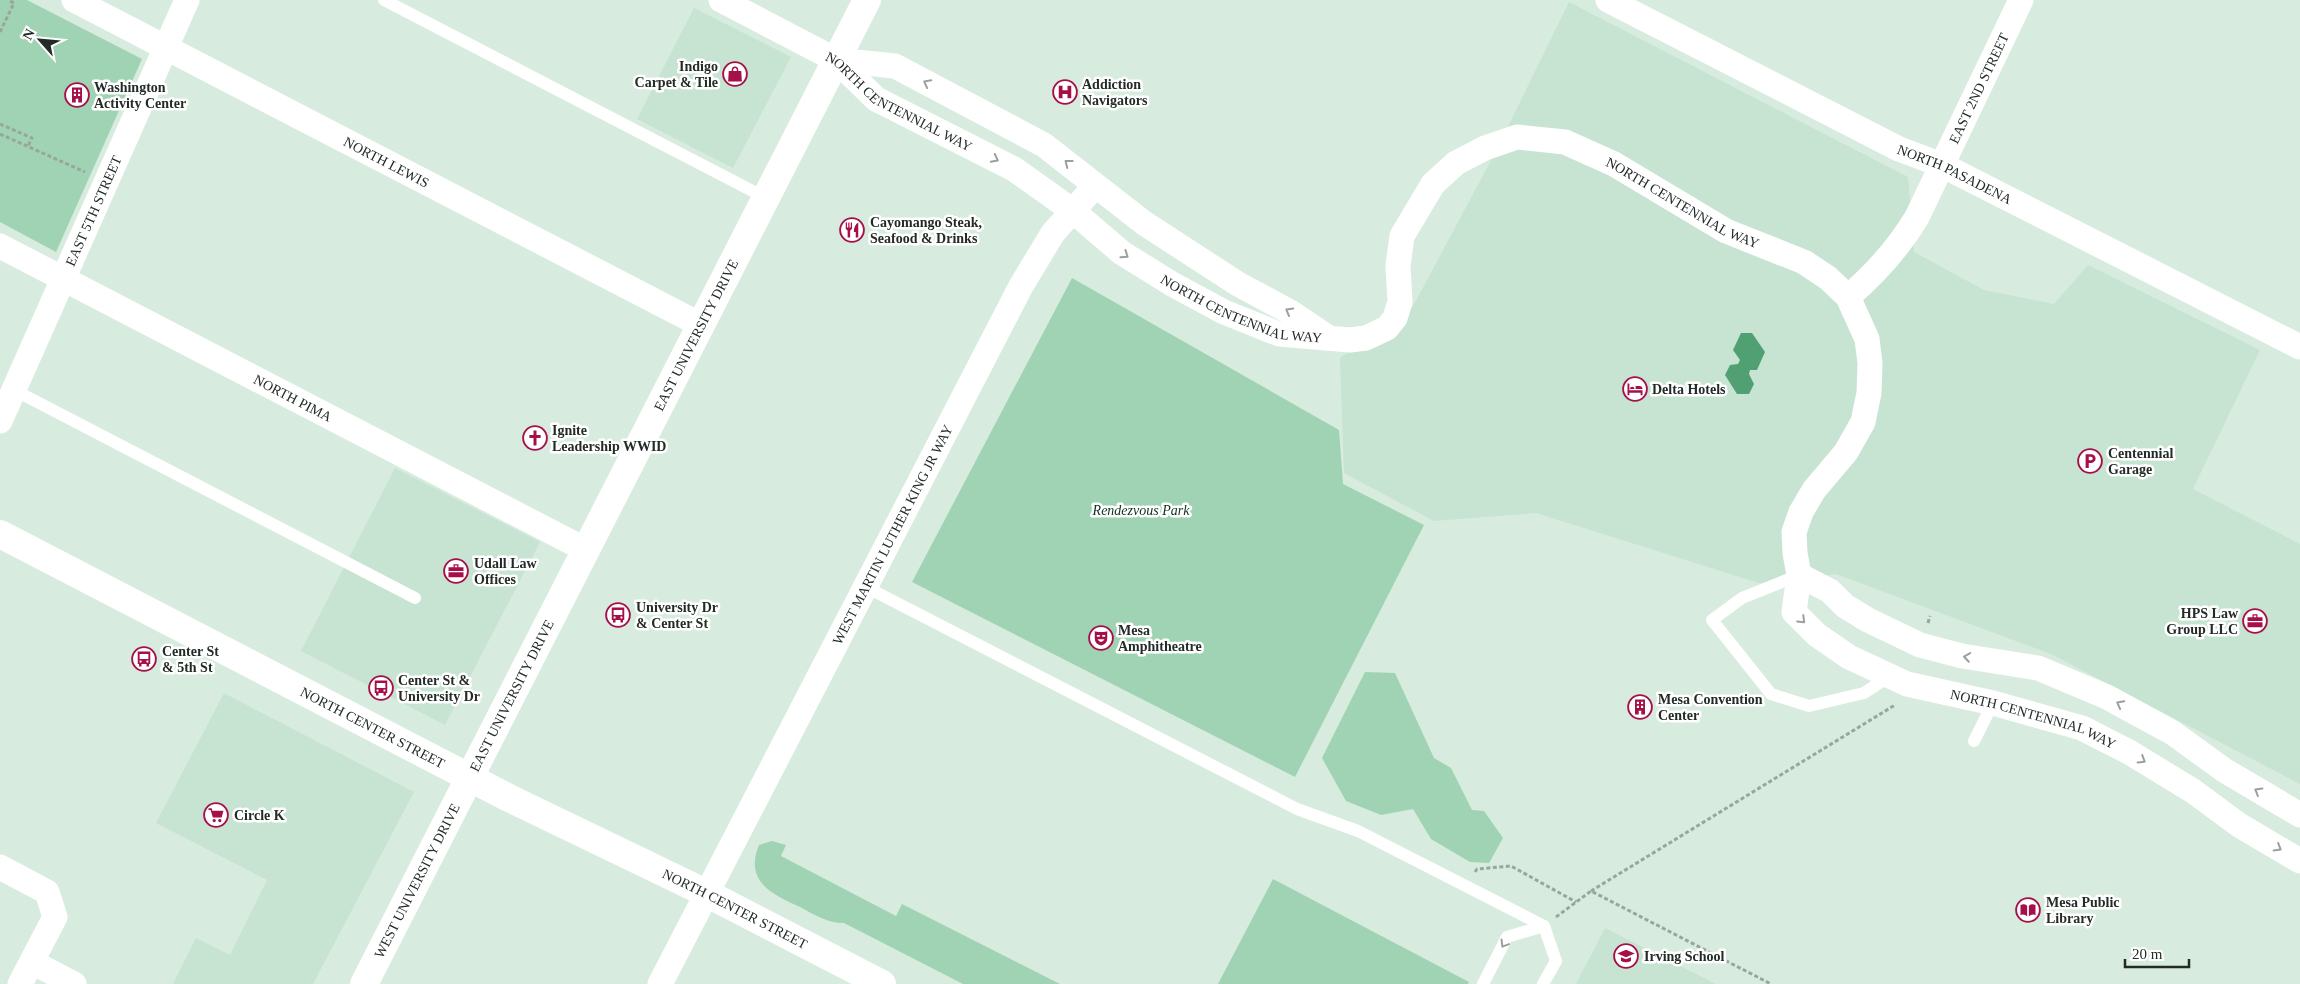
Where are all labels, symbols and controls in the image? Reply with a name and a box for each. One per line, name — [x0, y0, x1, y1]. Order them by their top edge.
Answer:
north arrow — [15, 15, 65, 65]
text: N — [20, 26, 38, 42]
street label: EAST 2ND STREET — [1946, 30, 2012, 146]
street label: NORTH CENTENNIAL WAY — [823, 49, 975, 155]
place label: Indigo Carpet & Tile — [635, 59, 718, 90]
shop icon: Indigo Carpet & Tile — [722, 61, 748, 87]
place label: Addiction Navigators — [1082, 77, 1148, 108]
one-way arrow — [923, 79, 932, 89]
hospital icon: Addiction Navigators — [1052, 79, 1078, 105]
place label: Washington Activity Center — [94, 80, 186, 111]
building icon: Washington Activity Center — [64, 82, 90, 108]
street label: NORTH LEWIS — [341, 134, 431, 191]
street label: NORTH PASADENA — [1895, 142, 2015, 208]
street label: EAST 5TH STREET — [63, 153, 125, 268]
one-way arrow — [990, 153, 999, 163]
street label: NORTH CENTENNIAL WAY — [1604, 154, 1761, 251]
one-way arrow — [1064, 160, 1073, 169]
place label: Cayomango Steak, Seafood & Drinks — [870, 215, 982, 246]
restaurant icon: Cayomango Steak, Seafood & Drinks — [839, 217, 865, 243]
one-way arrow — [1120, 249, 1129, 258]
street label: EAST UNIVERSITY DRIVE — [651, 257, 741, 413]
street label: NORTH CENTENNIAL WAY — [1158, 272, 1323, 346]
one-way arrow — [1286, 308, 1295, 318]
street label: NORTH PIMA — [251, 372, 335, 425]
hotel icon: Delta Hotels — [1622, 376, 1648, 402]
place label: Delta Hotels — [1652, 382, 1726, 397]
street label: WEST MARTIN LUTHER KING JR WAY — [830, 422, 956, 647]
place label: Ignite Leadership WWID — [552, 423, 666, 454]
church icon: Ignite Leadership WWID — [522, 425, 548, 451]
place label: Centennial Garage — [2108, 446, 2173, 477]
parking icon: Centennial Garage — [2077, 448, 2103, 474]
park label: Rendezvous Park — [1092, 503, 1190, 518]
place label: Udall Law Offices — [474, 556, 538, 587]
office icon: Udall Law Offices — [443, 558, 469, 584]
place label: University Dr & Center St — [636, 600, 718, 631]
bus stop icon: University Dr & Center St — [605, 602, 631, 628]
place label: HPS Law Group LLC — [2166, 606, 2239, 637]
office icon: HPS Law Group LLC — [2242, 608, 2268, 634]
one-way arrow — [1796, 614, 1805, 623]
street label: EAST UNIVERSITY DRIVE — [467, 617, 557, 774]
place label: Mesa Amphitheatre — [1118, 623, 1202, 654]
theatre icon: Mesa Amphitheatre — [1088, 625, 1114, 651]
place label: Center St & 5th St — [162, 644, 219, 675]
bus stop icon: Center St & 5th St — [131, 646, 157, 672]
one-way arrow — [1962, 652, 1971, 662]
place label: Center St & University Dr — [398, 673, 480, 704]
bus stop icon: Center St & University Dr — [368, 675, 394, 701]
street label: NORTH CENTER STREET — [298, 684, 448, 772]
street label: NORTH CENTENNIAL WAY — [1949, 687, 2118, 752]
place label: Mesa Convention Center — [1658, 692, 1763, 723]
building icon: Mesa Convention Center — [1627, 694, 1653, 720]
one-way arrow — [2117, 701, 2126, 711]
one-way arrow — [2136, 753, 2145, 763]
one-way arrow — [2254, 787, 2263, 797]
street label: WEST UNIVERSITY DRIVE — [372, 801, 463, 961]
supermarket icon: Circle K — [203, 802, 229, 828]
place label: Circle K — [234, 808, 285, 823]
one-way arrow — [2272, 841, 2281, 851]
street label: NORTH CENTER STREET — [660, 866, 810, 952]
place label: Mesa Public Library — [2046, 895, 2120, 926]
library icon: Mesa Public Library — [2015, 897, 2041, 923]
scale bar — [2125, 936, 2189, 968]
one-way arrow — [1501, 939, 1511, 948]
school or university icon: Irving School — [1613, 943, 1639, 969]
text: 20 m — [2132, 946, 2163, 962]
place label: Irving School — [1644, 949, 1725, 964]

